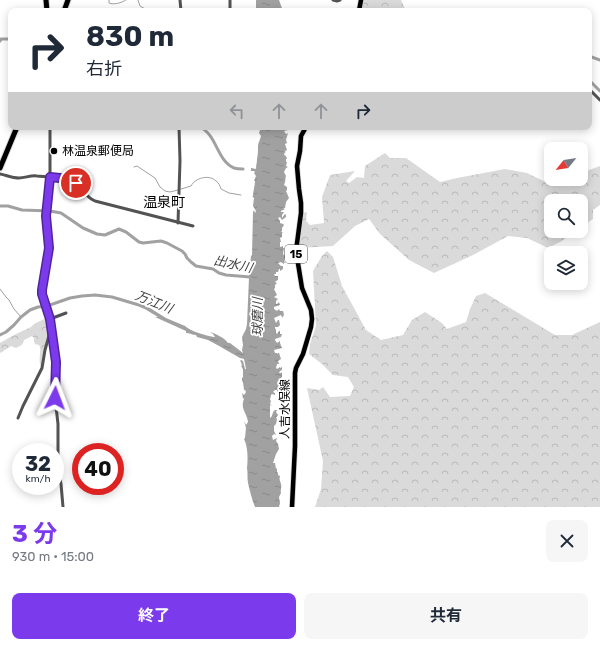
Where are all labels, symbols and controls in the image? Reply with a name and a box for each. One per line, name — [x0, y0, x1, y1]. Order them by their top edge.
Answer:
text: 830 m — [86, 20, 174, 53]
icon: right — [20, 24, 72, 76]
text: 右折 — [86, 58, 122, 80]
icon: left — [226, 100, 248, 122]
icon: ahead — [268, 100, 290, 122]
icon: ahead — [310, 100, 332, 122]
icon: right — [352, 100, 374, 122]
north arrow — [544, 142, 588, 186]
map controls — [544, 142, 588, 290]
place label: 林温泉郵便局 — [62, 144, 134, 158]
marker: 林温泉郵便局 — [49, 146, 59, 156]
pin — [59, 166, 93, 200]
icon: arrive — [65, 172, 87, 194]
district label: 温泉町 — [143, 194, 185, 211]
button: search — [544, 194, 588, 238]
road number: 15 — [285, 245, 307, 263]
button: layers — [544, 246, 588, 290]
water label: 出水川 — [212, 253, 256, 276]
water label: 万江川 — [133, 288, 177, 317]
water label: 球磨川 — [250, 296, 265, 337]
position arrow — [34, 377, 76, 419]
street label: 人吉水俣線 — [278, 379, 292, 439]
speed limit sign: 40 — [72, 443, 124, 495]
text: 32 — [25, 452, 51, 476]
text: km/h — [26, 473, 50, 485]
text: 3 分 — [12, 520, 57, 548]
button: close — [546, 520, 588, 562]
text: 930 m · 15:00 — [12, 549, 94, 564]
button: 終了 — [12, 593, 296, 639]
button: 共有 — [304, 593, 588, 639]

